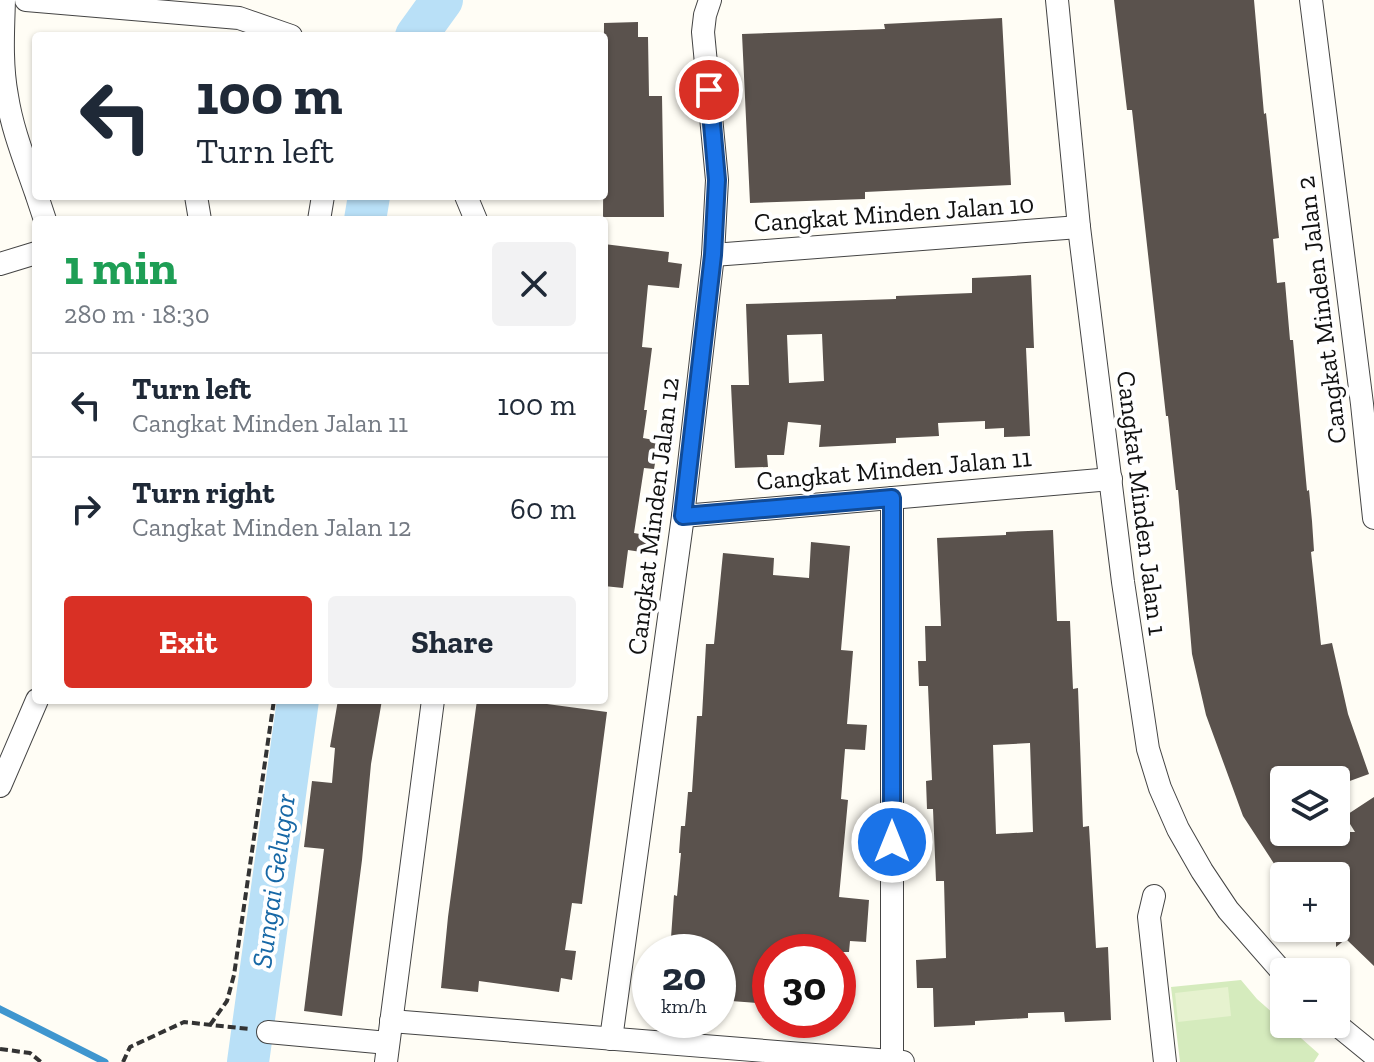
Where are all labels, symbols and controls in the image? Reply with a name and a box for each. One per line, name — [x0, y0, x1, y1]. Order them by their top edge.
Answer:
pin — [675, 56, 743, 124]
text: 100 m — [196, 61, 343, 128]
icon: left — [64, 64, 168, 168]
icon: arrive — [687, 68, 731, 112]
text: Turn left — [196, 129, 334, 172]
street label: Cangkat Minden Jalan 2 — [1289, 174, 1353, 446]
street label: Cangkat Minden Jalan 10 — [753, 187, 1035, 239]
text: 1 min — [64, 239, 177, 296]
button: close — [492, 242, 576, 326]
text: 280 m · 18:30 — [64, 298, 210, 330]
street label: Cangkat Minden Jalan 1 — [1110, 369, 1174, 637]
text: Turn left — [132, 371, 251, 407]
street label: Cangkat Minden Jalan 12 — [620, 375, 686, 657]
icon: left — [64, 383, 108, 427]
text: 100 m — [497, 387, 576, 423]
text: Cangkat Minden Jalan 11 — [132, 407, 408, 439]
street label: Cangkat Minden Jalan 11 — [755, 441, 1033, 497]
text: Turn right — [132, 475, 274, 511]
icon: right — [64, 487, 108, 531]
text: 60 m — [510, 491, 576, 527]
text: Cangkat Minden Jalan 12 — [132, 511, 411, 543]
button: Exit — [64, 596, 312, 688]
button: Share — [328, 596, 576, 688]
map controls — [1270, 766, 1350, 1038]
button: layers — [1270, 766, 1350, 846]
water label: Sungai Gelugor — [245, 791, 302, 970]
position arrow — [850, 800, 934, 884]
button: + — [1270, 862, 1350, 942]
speed limit sign: 30 — [752, 934, 856, 1038]
text: 20 — [662, 952, 706, 1000]
button: − — [1270, 958, 1350, 1038]
text: km/h — [661, 994, 707, 1018]

